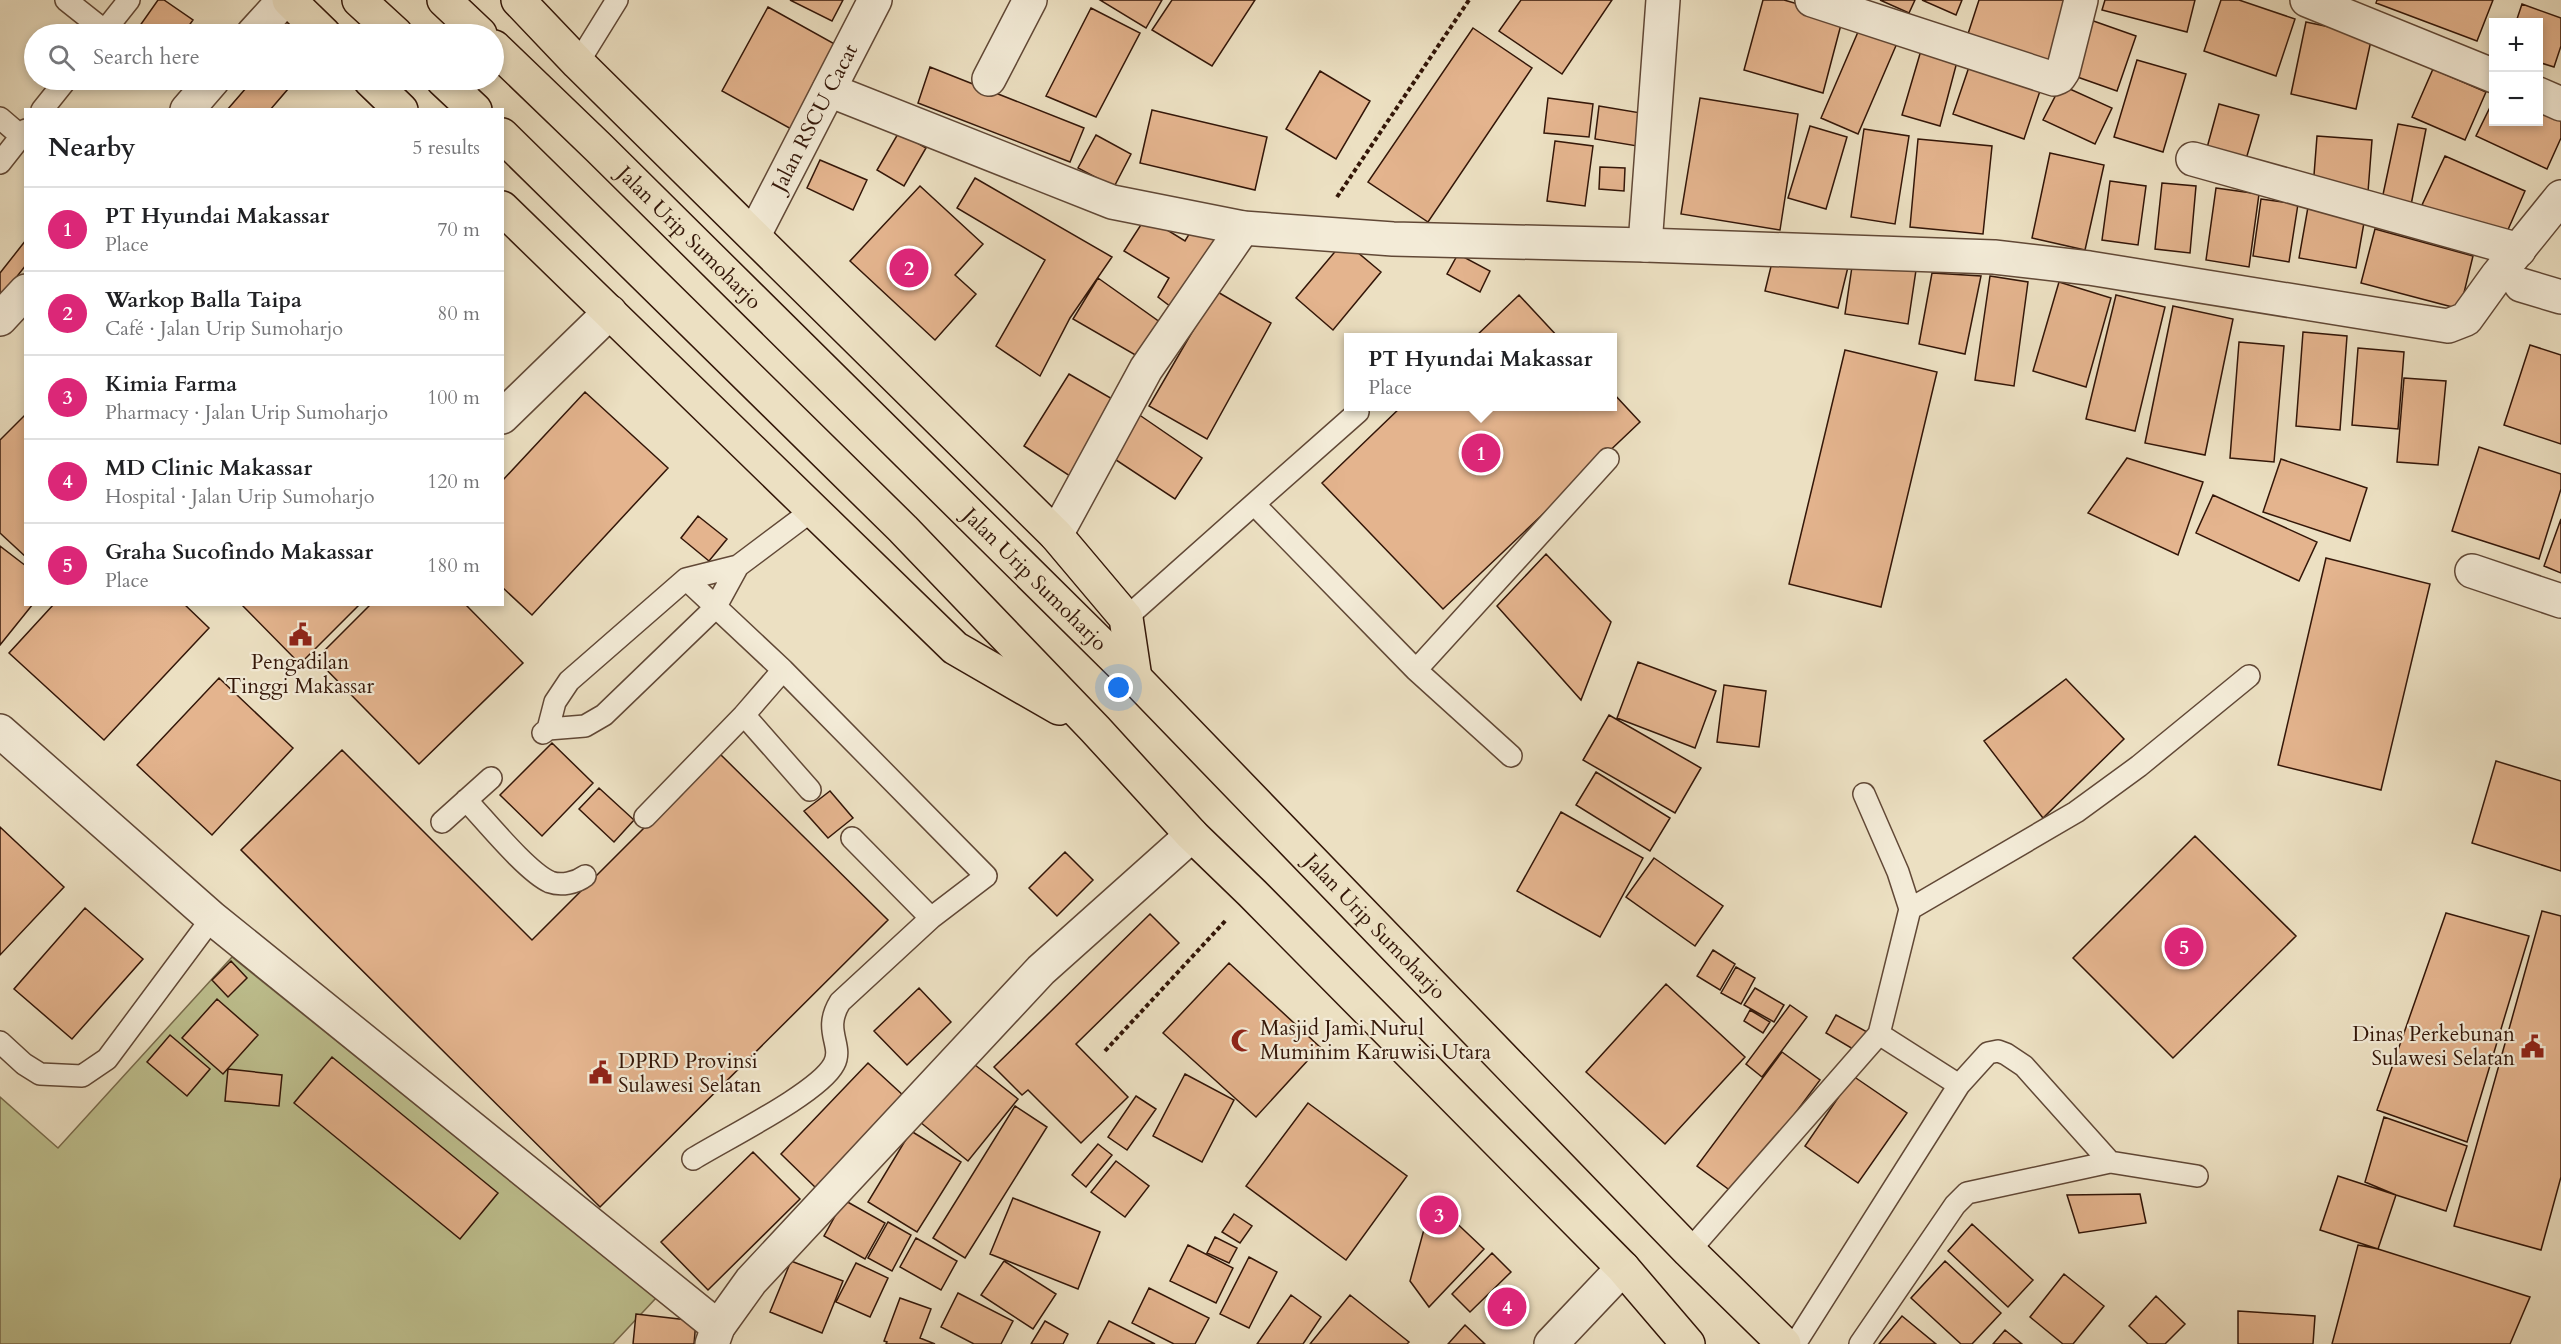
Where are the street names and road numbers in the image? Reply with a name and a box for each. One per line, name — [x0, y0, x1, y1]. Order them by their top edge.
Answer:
street label: Jalan RSCU Cacat — [763, 39, 865, 199]
street label: Jalan Urip Sumoharjo — [608, 158, 768, 316]
street label: Jalan Urip Sumoharjo — [954, 499, 1113, 658]
street label: Jalan Urip Sumoharjo — [1295, 845, 1452, 1006]

